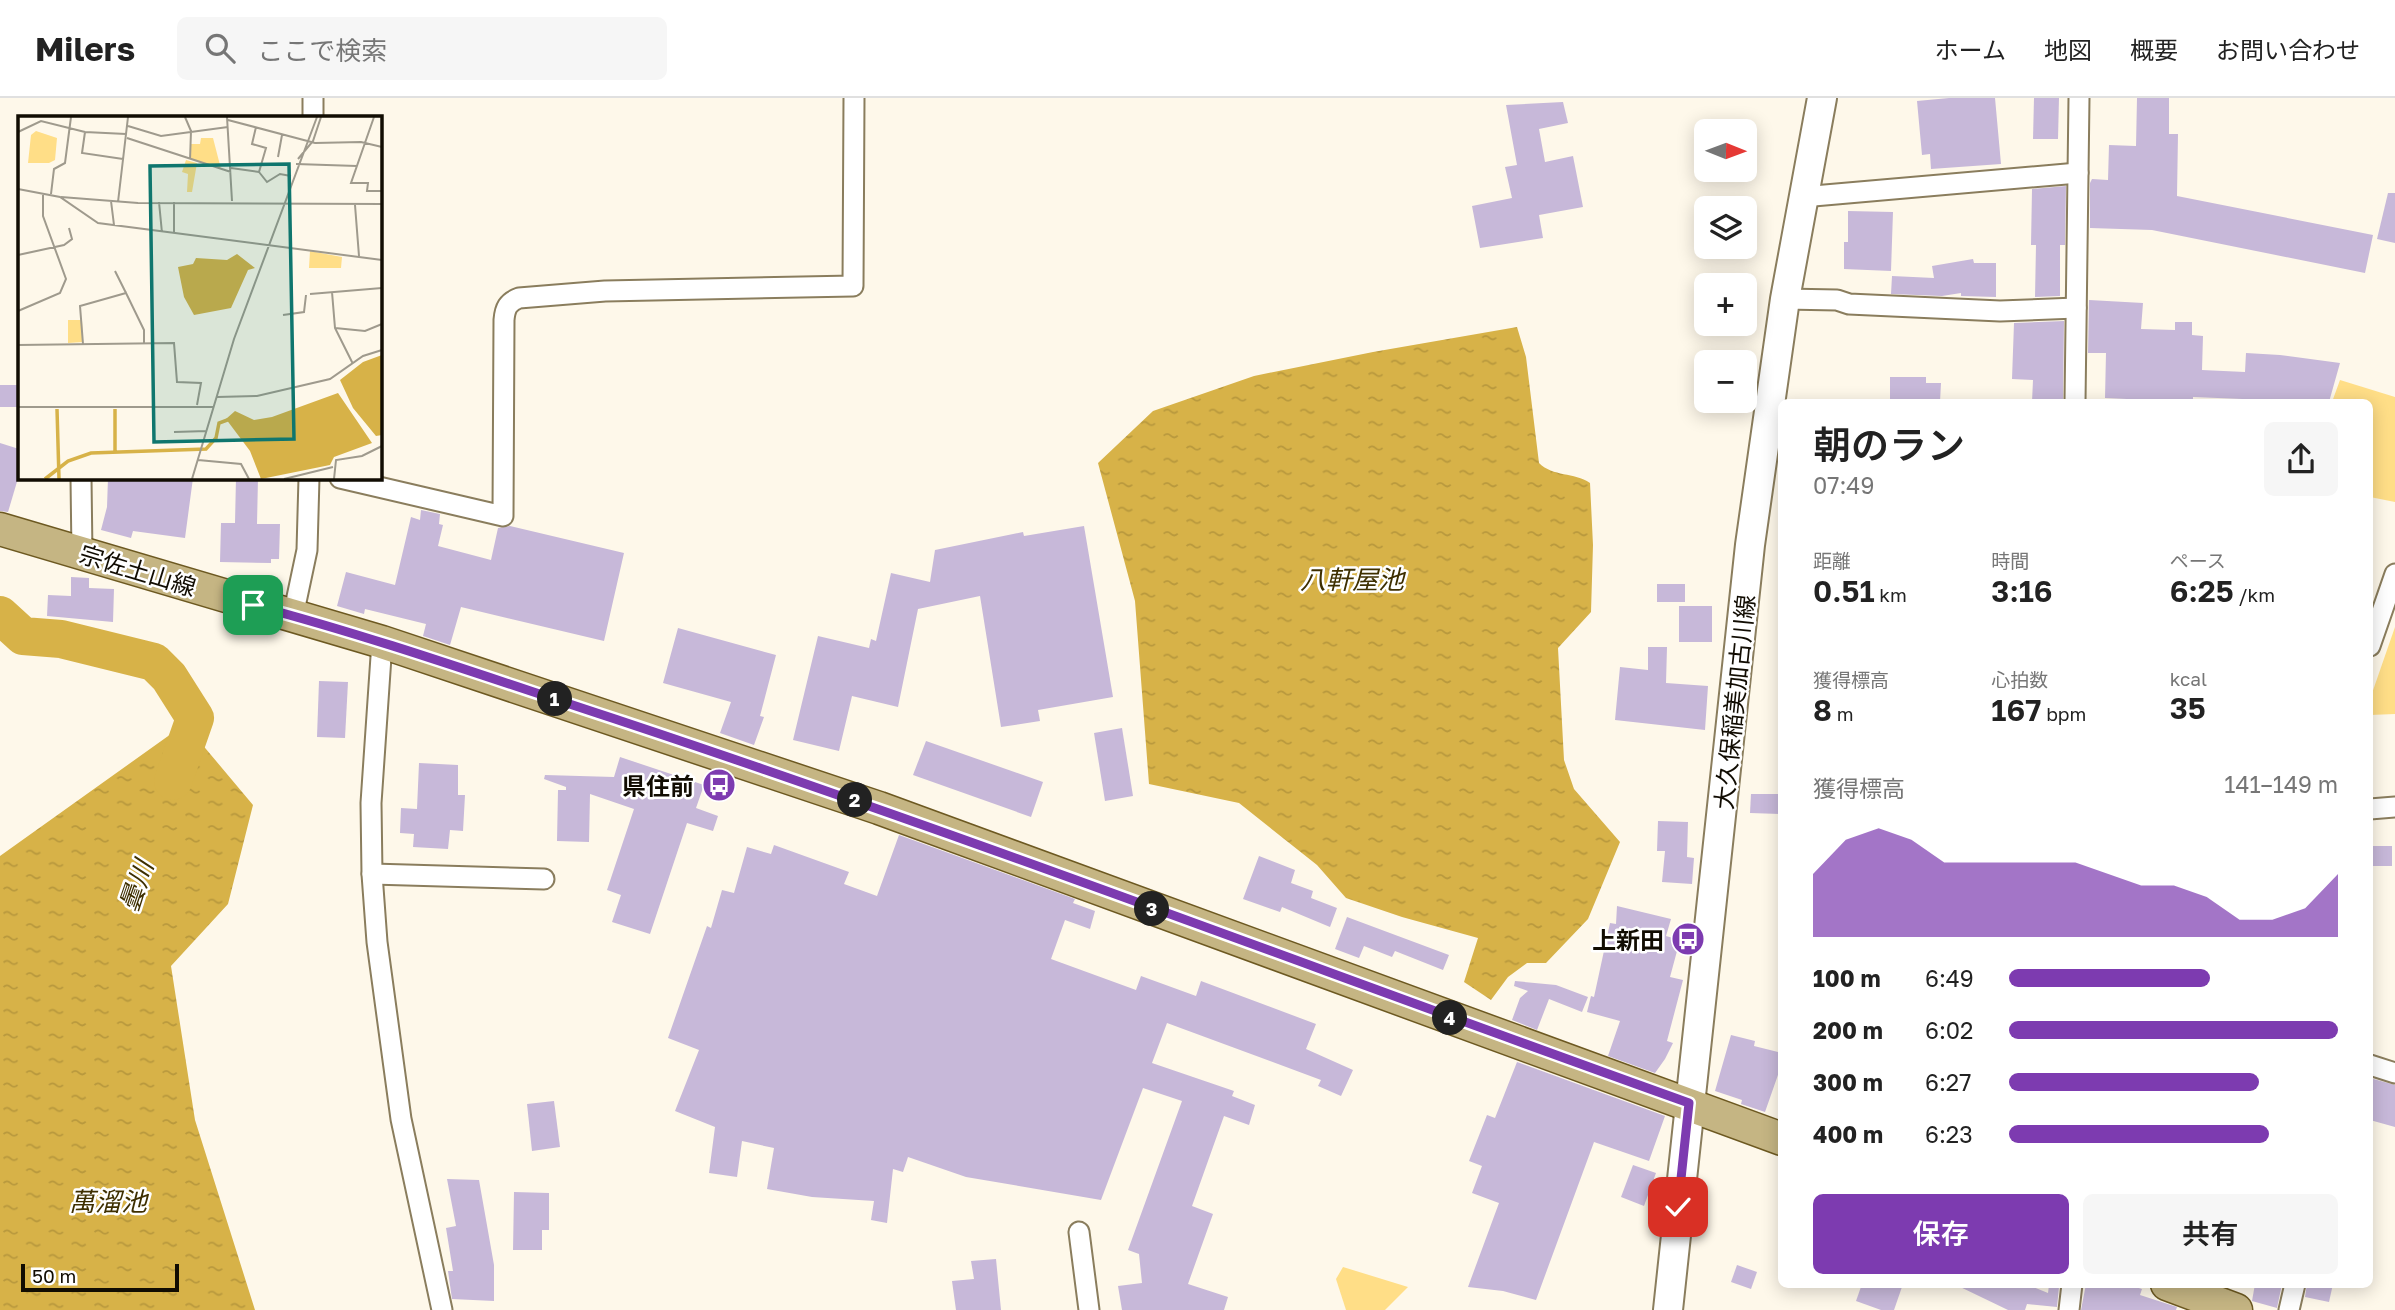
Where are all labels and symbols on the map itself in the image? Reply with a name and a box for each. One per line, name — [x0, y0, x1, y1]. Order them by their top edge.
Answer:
inset map — [18, 116, 382, 480]
north arrow — [1694, 119, 1757, 182]
street label: 宗佐土山線 — [76, 539, 200, 601]
water label: 八軒屋池 — [1300, 564, 1407, 595]
pin — [223, 575, 283, 635]
street label: 大久保稲美加古川線 — [1708, 593, 1760, 811]
pin: 1 — [538, 682, 572, 716]
bus stop icon: 県住前 — [700, 766, 738, 804]
place label: 県住前 — [622, 771, 694, 800]
pin: 2 — [838, 782, 872, 818]
water label: 曇川 — [113, 854, 160, 916]
pin: 3 — [1134, 892, 1170, 926]
bus stop icon: 上新田 — [1669, 920, 1707, 958]
place label: 上新田 — [1592, 925, 1664, 954]
pin: 4 — [1432, 1000, 1468, 1035]
pin — [1648, 1177, 1708, 1237]
water label: 萬溜池 — [69, 1186, 150, 1217]
scale bar — [21, 1261, 178, 1293]

